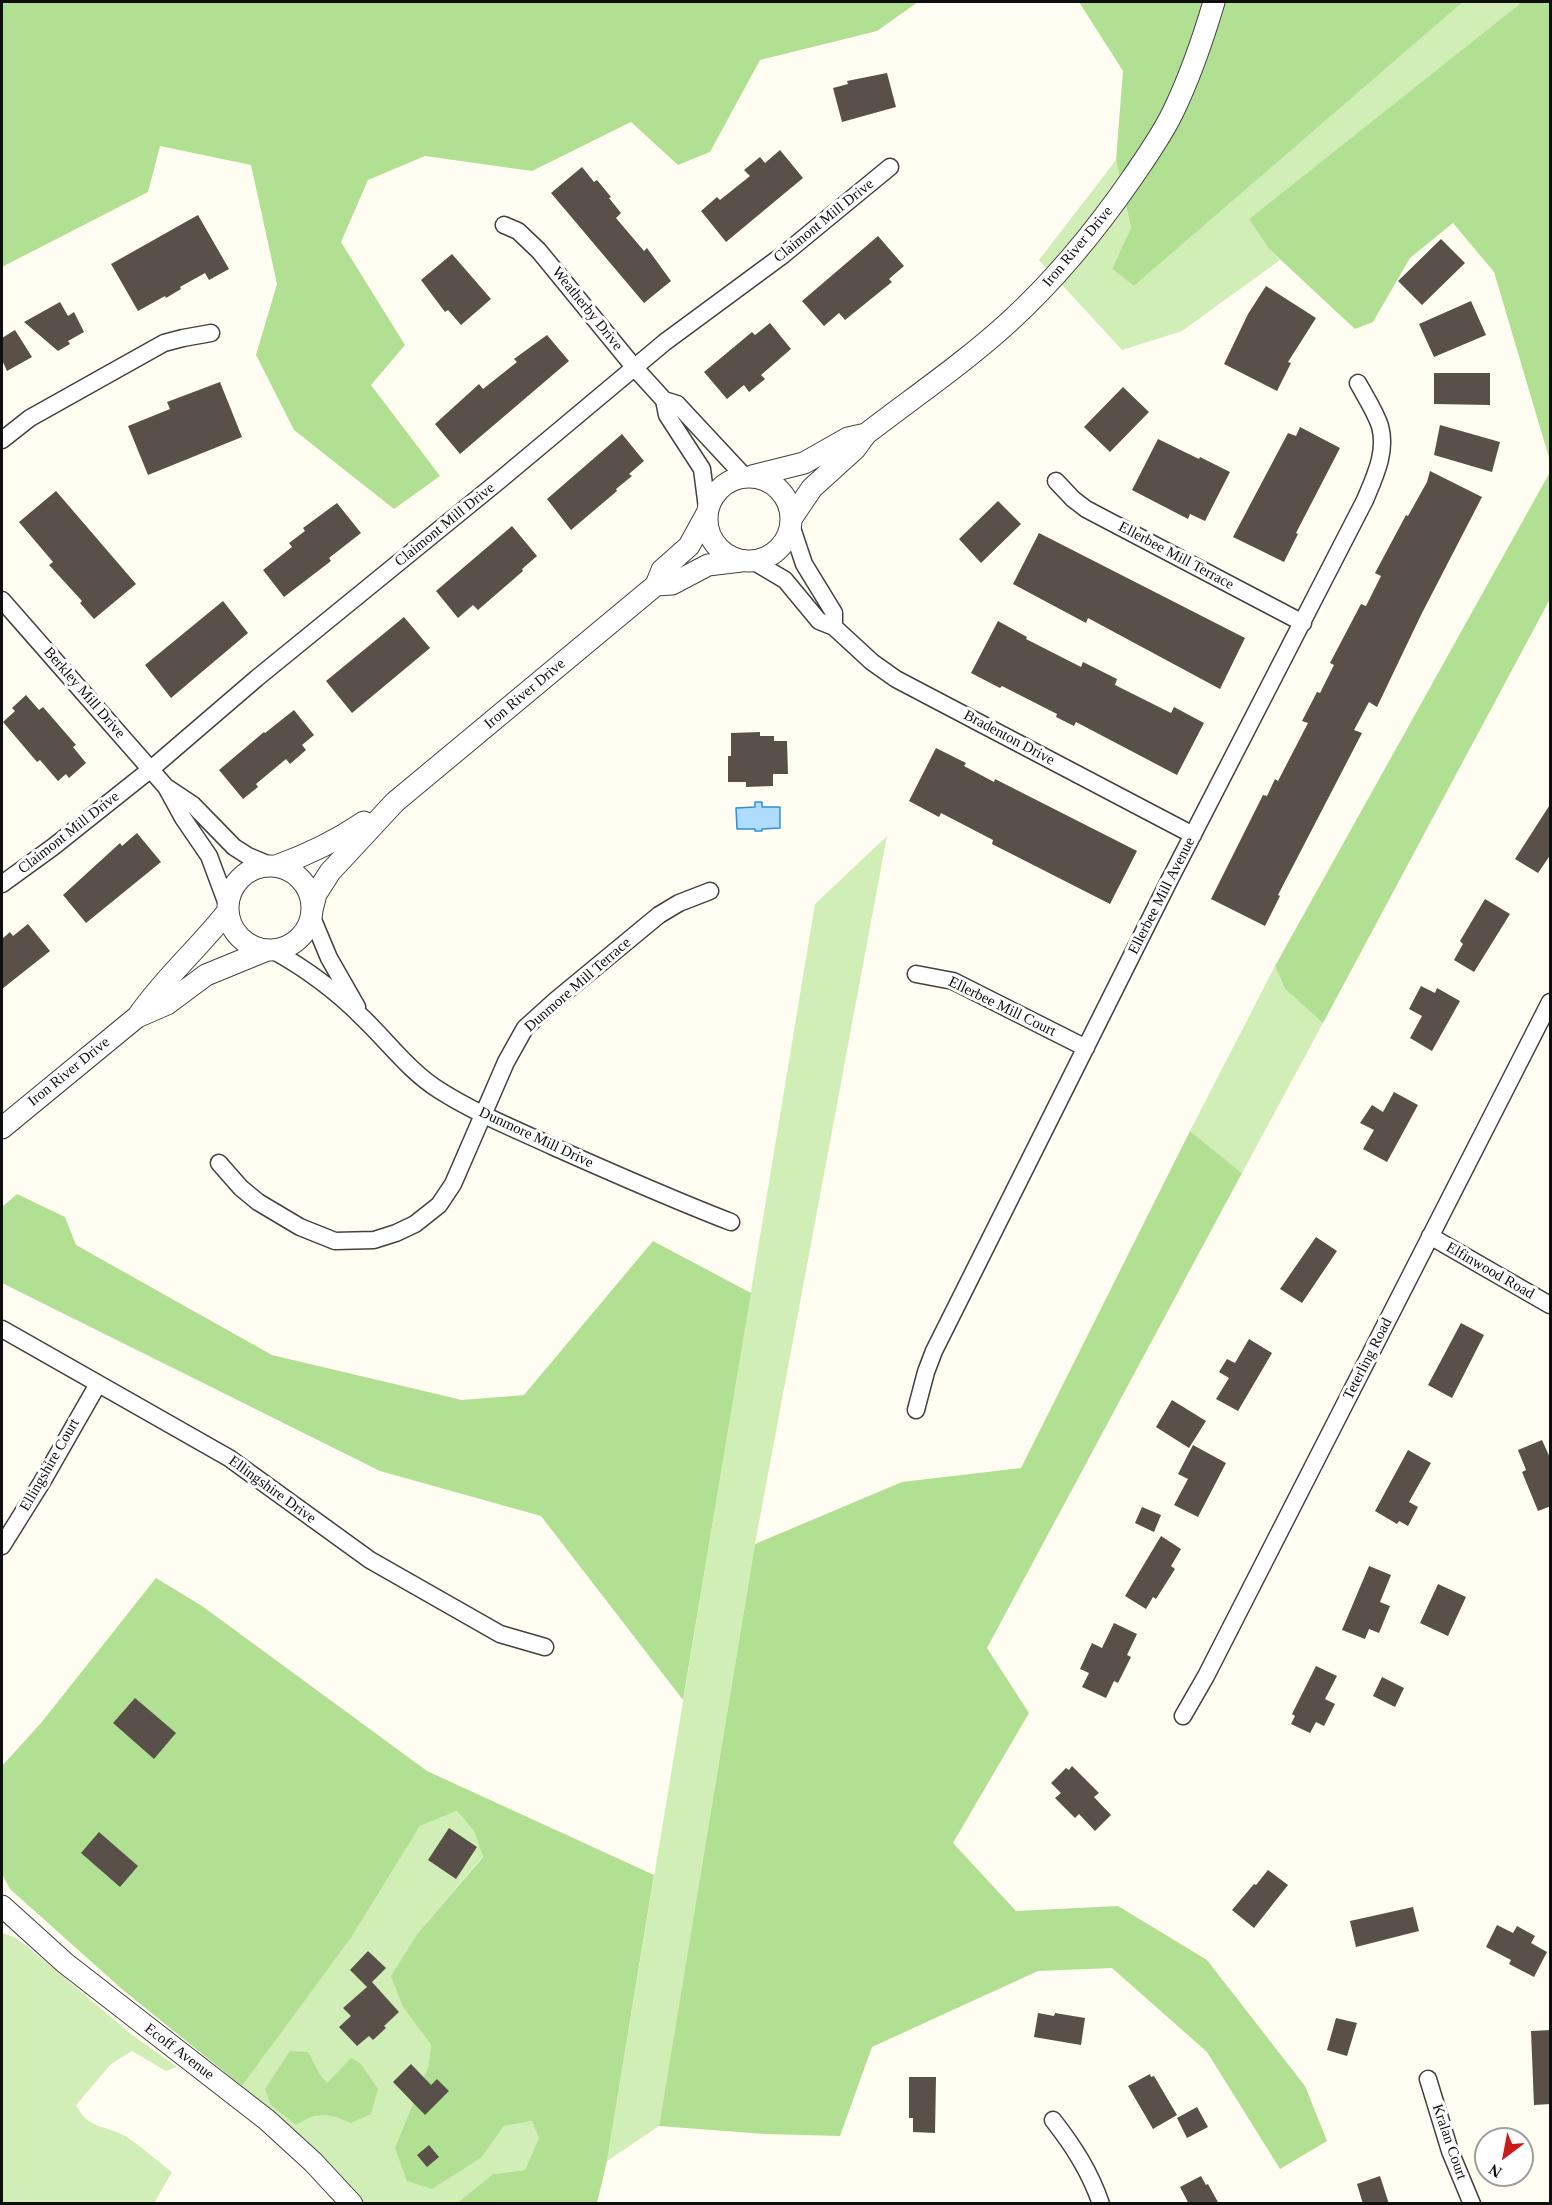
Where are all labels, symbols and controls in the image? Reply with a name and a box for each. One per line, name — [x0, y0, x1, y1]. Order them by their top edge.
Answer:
street label: Claimont Mill Drive — [770, 175, 878, 267]
street label: Iron River Drive — [1039, 203, 1117, 291]
street label: Weatherby Drive — [548, 264, 626, 354]
street label: Claimont Mill Drive — [391, 479, 499, 571]
street label: Ellerbee Mill Terrace — [1115, 518, 1237, 594]
street label: Berkley Mill Drive — [39, 644, 129, 742]
street label: Iron River Drive — [481, 655, 569, 733]
street label: Bradenton Drive — [960, 706, 1058, 770]
street label: Claimont Mill Drive — [15, 788, 123, 878]
street label: Ellerbee Mill Avenue — [1125, 835, 1199, 957]
street label: Dunmore Mill Terrace — [521, 934, 635, 1036]
street label: Ellerbee Mill Court — [945, 973, 1059, 1041]
street label: Iron River Drive — [24, 1034, 114, 1110]
street label: Dunmore Mill Drive — [476, 1104, 596, 1172]
street label: Elfinwood Road — [1443, 1239, 1537, 1303]
street label: Teterling Road — [1340, 1315, 1396, 1403]
street label: Ellingshire Court — [16, 1416, 84, 1514]
street label: Ellingshire Drive — [225, 1452, 319, 1528]
street label: Ecoff Avenue — [141, 2020, 217, 2084]
street label: Kralan Court — [1428, 2102, 1470, 2182]
north arrow — [1474, 2127, 1534, 2187]
text: N — [1486, 2161, 1505, 2181]

